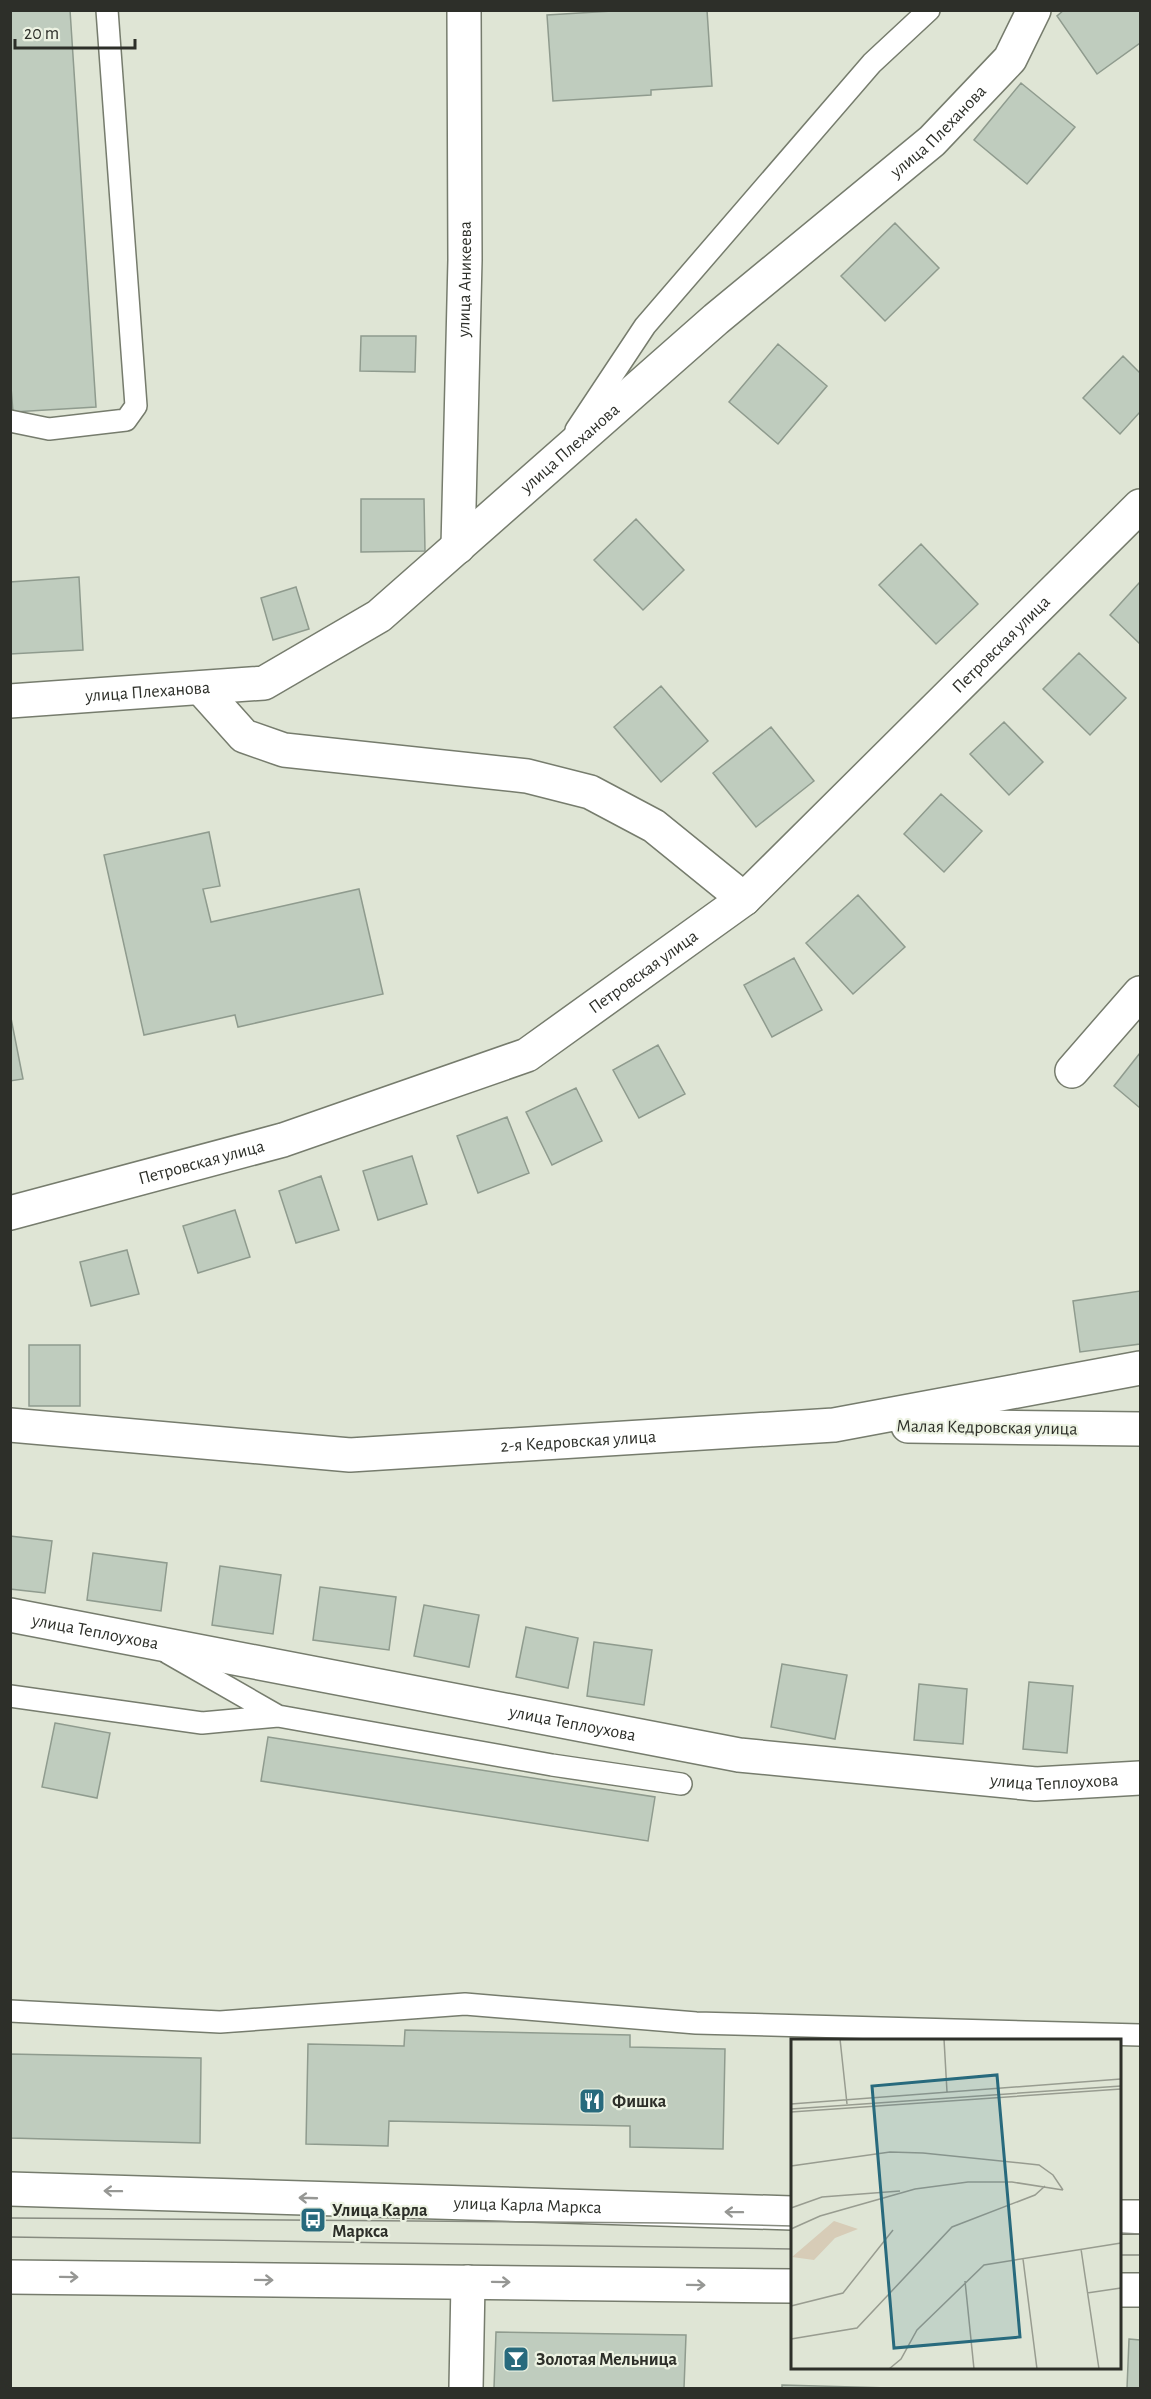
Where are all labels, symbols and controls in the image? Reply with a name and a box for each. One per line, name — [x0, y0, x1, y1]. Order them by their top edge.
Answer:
scale bar — [15, 12, 135, 50]
text: 20 m — [24, 25, 59, 43]
street label: улица Плеханова — [887, 82, 990, 182]
street label: улица Аникеева — [455, 221, 475, 338]
street label: улица Плеханова — [517, 401, 623, 497]
street label: Петровская улица — [949, 593, 1054, 697]
street label: улица Плеханова — [84, 679, 211, 706]
street label: Петровская улица — [586, 927, 702, 1018]
street label: Петровская улица — [137, 1137, 267, 1188]
street label: Малая Кедровская улица — [896, 1417, 1078, 1439]
street label: 2-я Кедровская улица — [500, 1428, 657, 1456]
street label: улица Теплоухова — [30, 1611, 160, 1653]
street label: улица Теплоухова — [507, 1703, 637, 1745]
street label: улица Теплоухова — [988, 1771, 1119, 1794]
inset map — [791, 2039, 1121, 2369]
restaurant icon: Фишка — [577, 2086, 607, 2116]
place label: Фишка — [612, 2093, 667, 2111]
one-way arrow — [104, 2185, 124, 2197]
one-way arrow — [299, 2192, 319, 2203]
street label: улица Карла Маркса — [452, 2195, 602, 2217]
place label: Улица Карла Маркса — [332, 2202, 428, 2241]
bus stop icon: Улица Карла Маркса — [298, 2205, 328, 2235]
one-way arrow — [725, 2206, 745, 2218]
one-way arrow — [58, 2272, 78, 2283]
one-way arrow — [253, 2274, 273, 2286]
one-way arrow — [490, 2276, 510, 2288]
one-way arrow — [685, 2279, 705, 2291]
bar icon: Золотая Мельница — [501, 2344, 531, 2374]
place label: Золотая Мельница — [536, 2351, 678, 2369]

